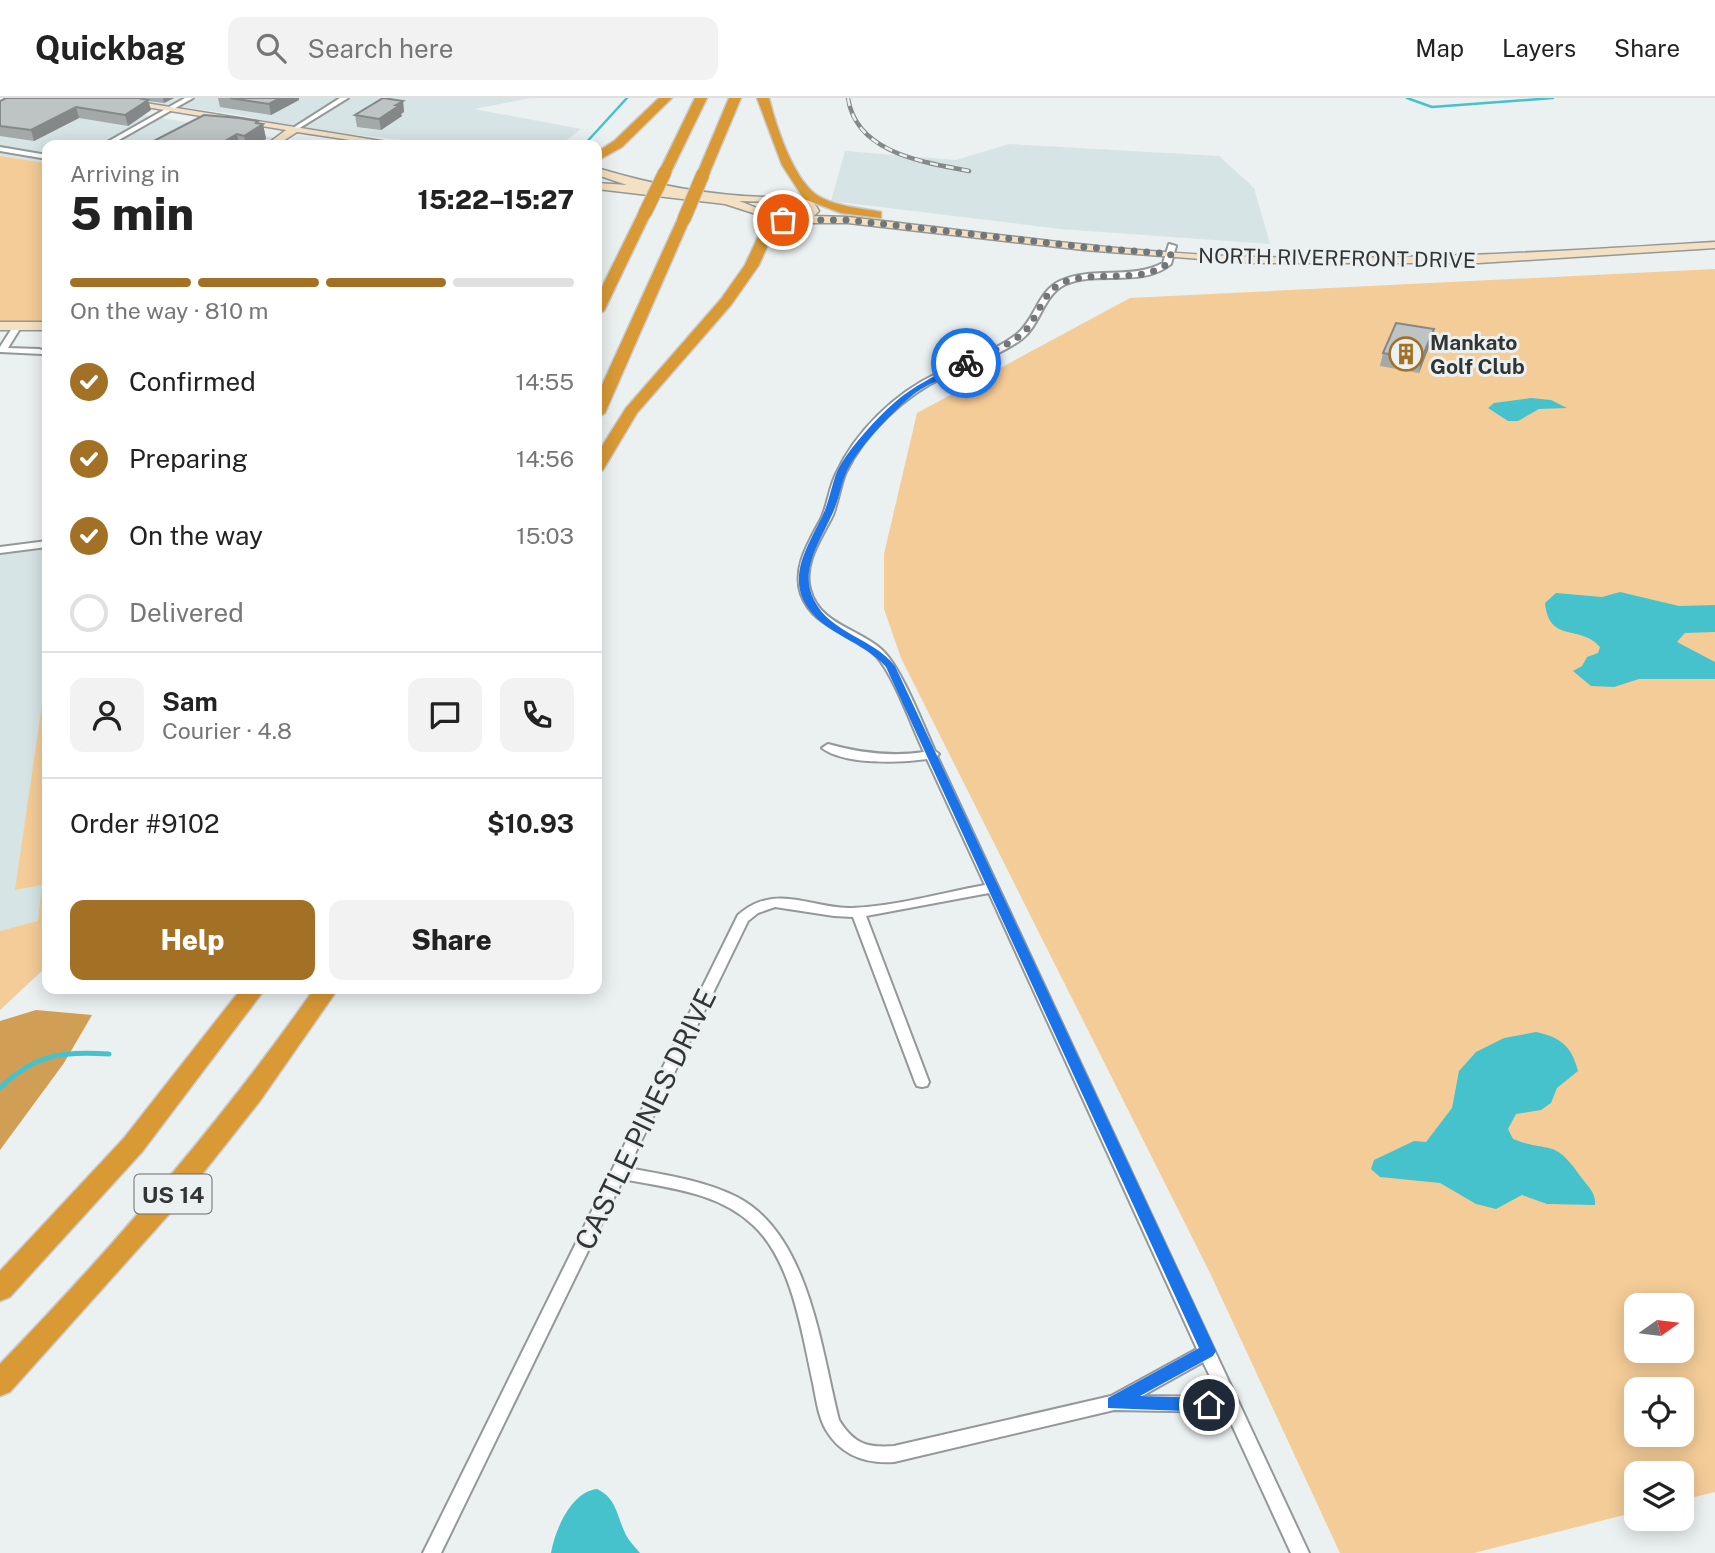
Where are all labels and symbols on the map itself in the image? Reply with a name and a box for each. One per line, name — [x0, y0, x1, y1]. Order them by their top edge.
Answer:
pin — [753, 190, 813, 250]
street label: NORTH RIVERFRONT DRIVE — [1198, 243, 1476, 273]
courier — [931, 328, 1001, 398]
place label: Mankato Golf Club — [1430, 330, 1525, 379]
building icon: Mankato Golf Club — [1387, 335, 1425, 373]
street label: CASTLE PINES DRIVE — [567, 983, 723, 1255]
road number: US 14 — [134, 1175, 212, 1214]
north arrow — [1624, 1293, 1694, 1363]
pin — [1179, 1375, 1239, 1435]

